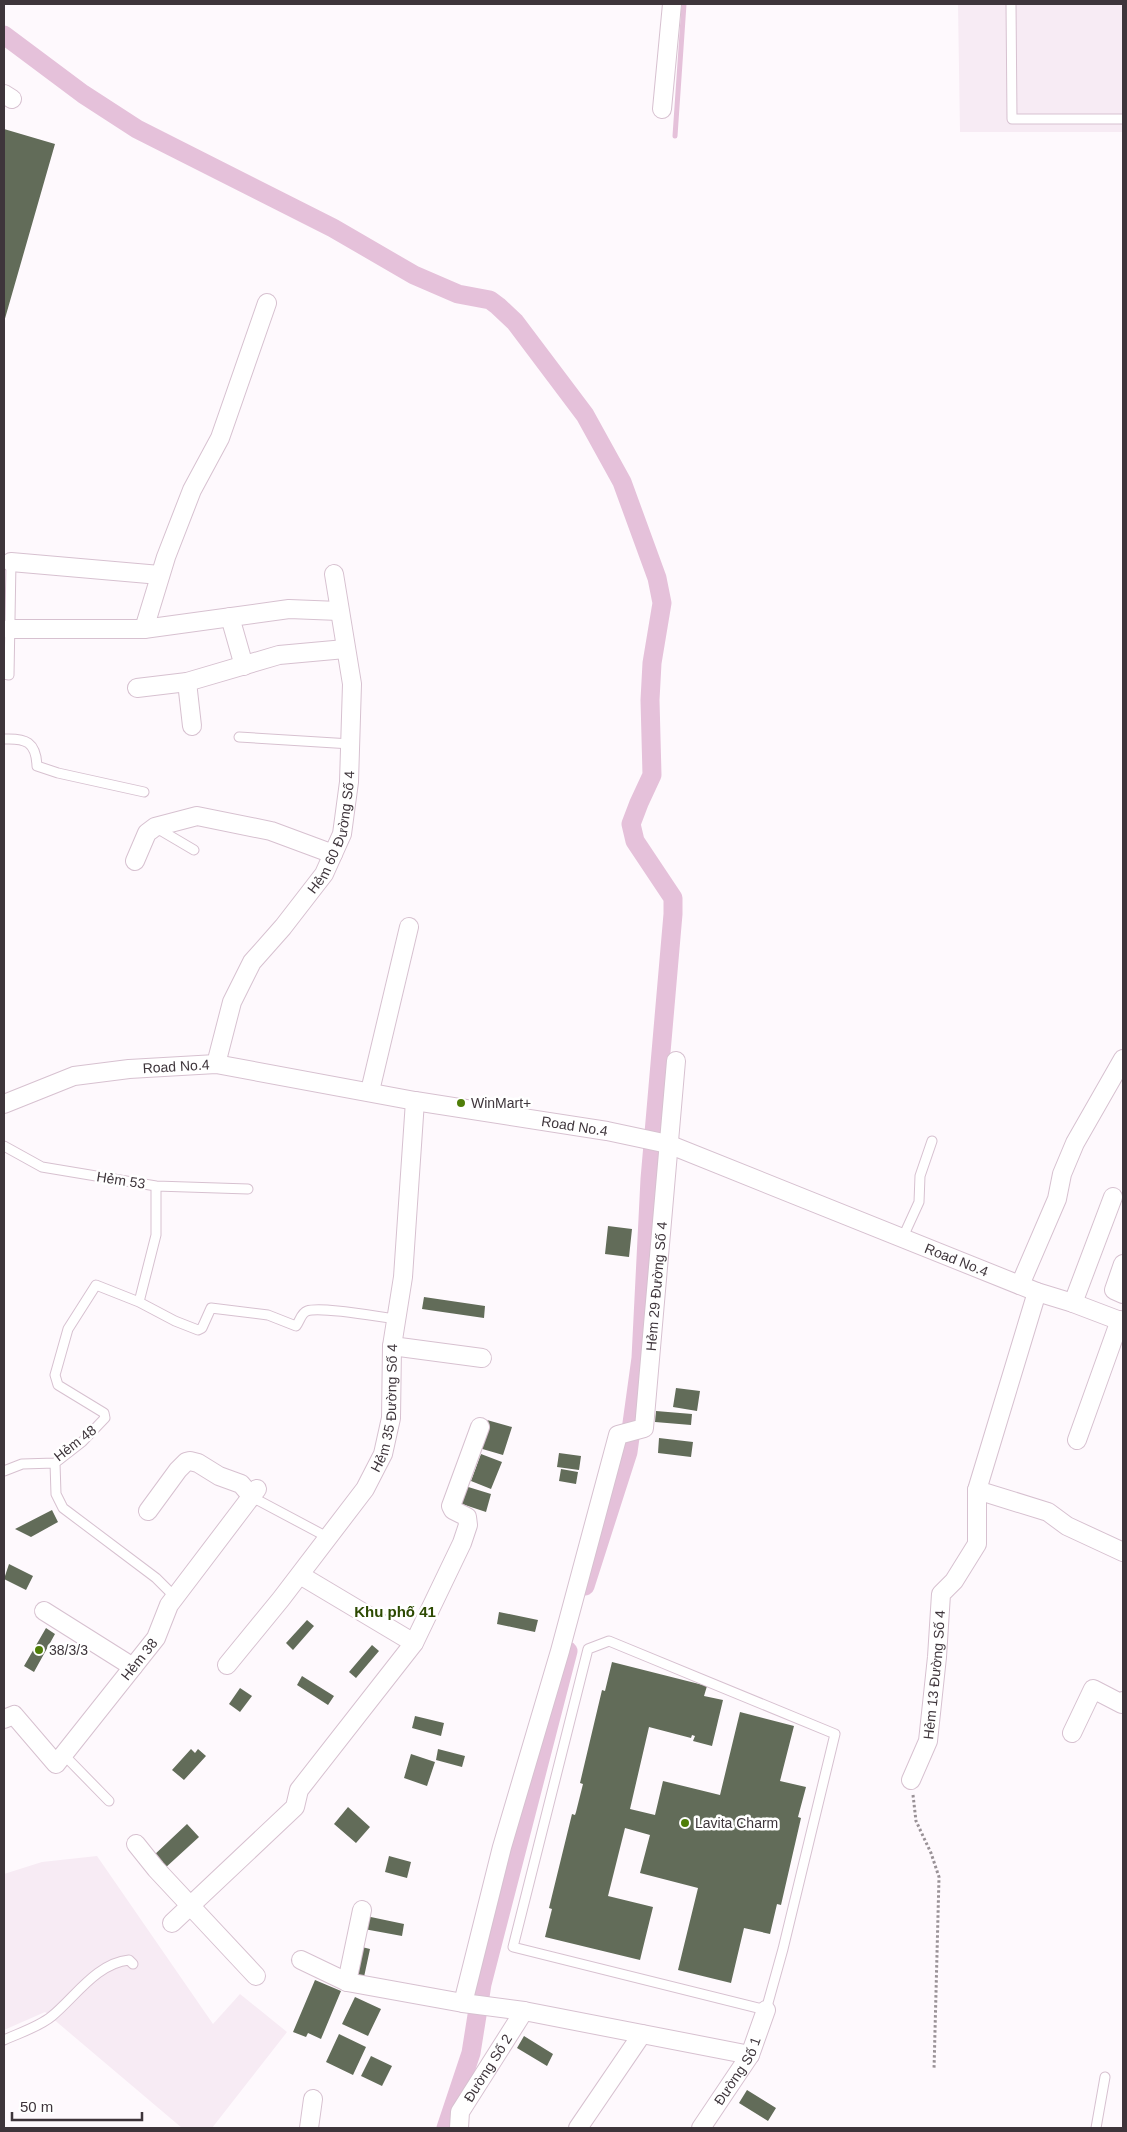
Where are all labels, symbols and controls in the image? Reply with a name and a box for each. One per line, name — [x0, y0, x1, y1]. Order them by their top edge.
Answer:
street label: Hẻm 60 Đường Số 4 — [304, 770, 357, 897]
street label: Road No.4 — [142, 1056, 210, 1076]
place label: WinMart+ — [471, 1095, 531, 1111]
marker: WinMart+ — [455, 1097, 467, 1109]
street label: Road No.4 — [540, 1113, 609, 1139]
street label: Hẻm 53 — [96, 1168, 147, 1192]
street label: Hẻm 29 Đường Số 4 — [643, 1221, 670, 1352]
street label: Road No.4 — [922, 1240, 991, 1280]
street label: Hẻm 35 Đường Số 4 — [367, 1344, 400, 1475]
street label: Hẻm 48 — [51, 1421, 99, 1464]
district label: Khu phố 41 — [354, 1603, 436, 1620]
street label: Hẻm 13 Đường Số 4 — [920, 1609, 948, 1740]
street label: Hẻm 38 — [118, 1635, 161, 1683]
place label: 38/3/3 — [49, 1642, 88, 1658]
marker: 38/3/3 — [33, 1644, 45, 1656]
place label: Lavita Charm — [695, 1815, 778, 1831]
marker: Lavita Charm — [679, 1817, 691, 1829]
street label: Đường Số 2 — [460, 2031, 515, 2105]
street label: Đường Số 1 — [711, 2035, 764, 2108]
scale bar — [12, 2090, 142, 2122]
text: 50 m — [20, 2098, 53, 2115]

